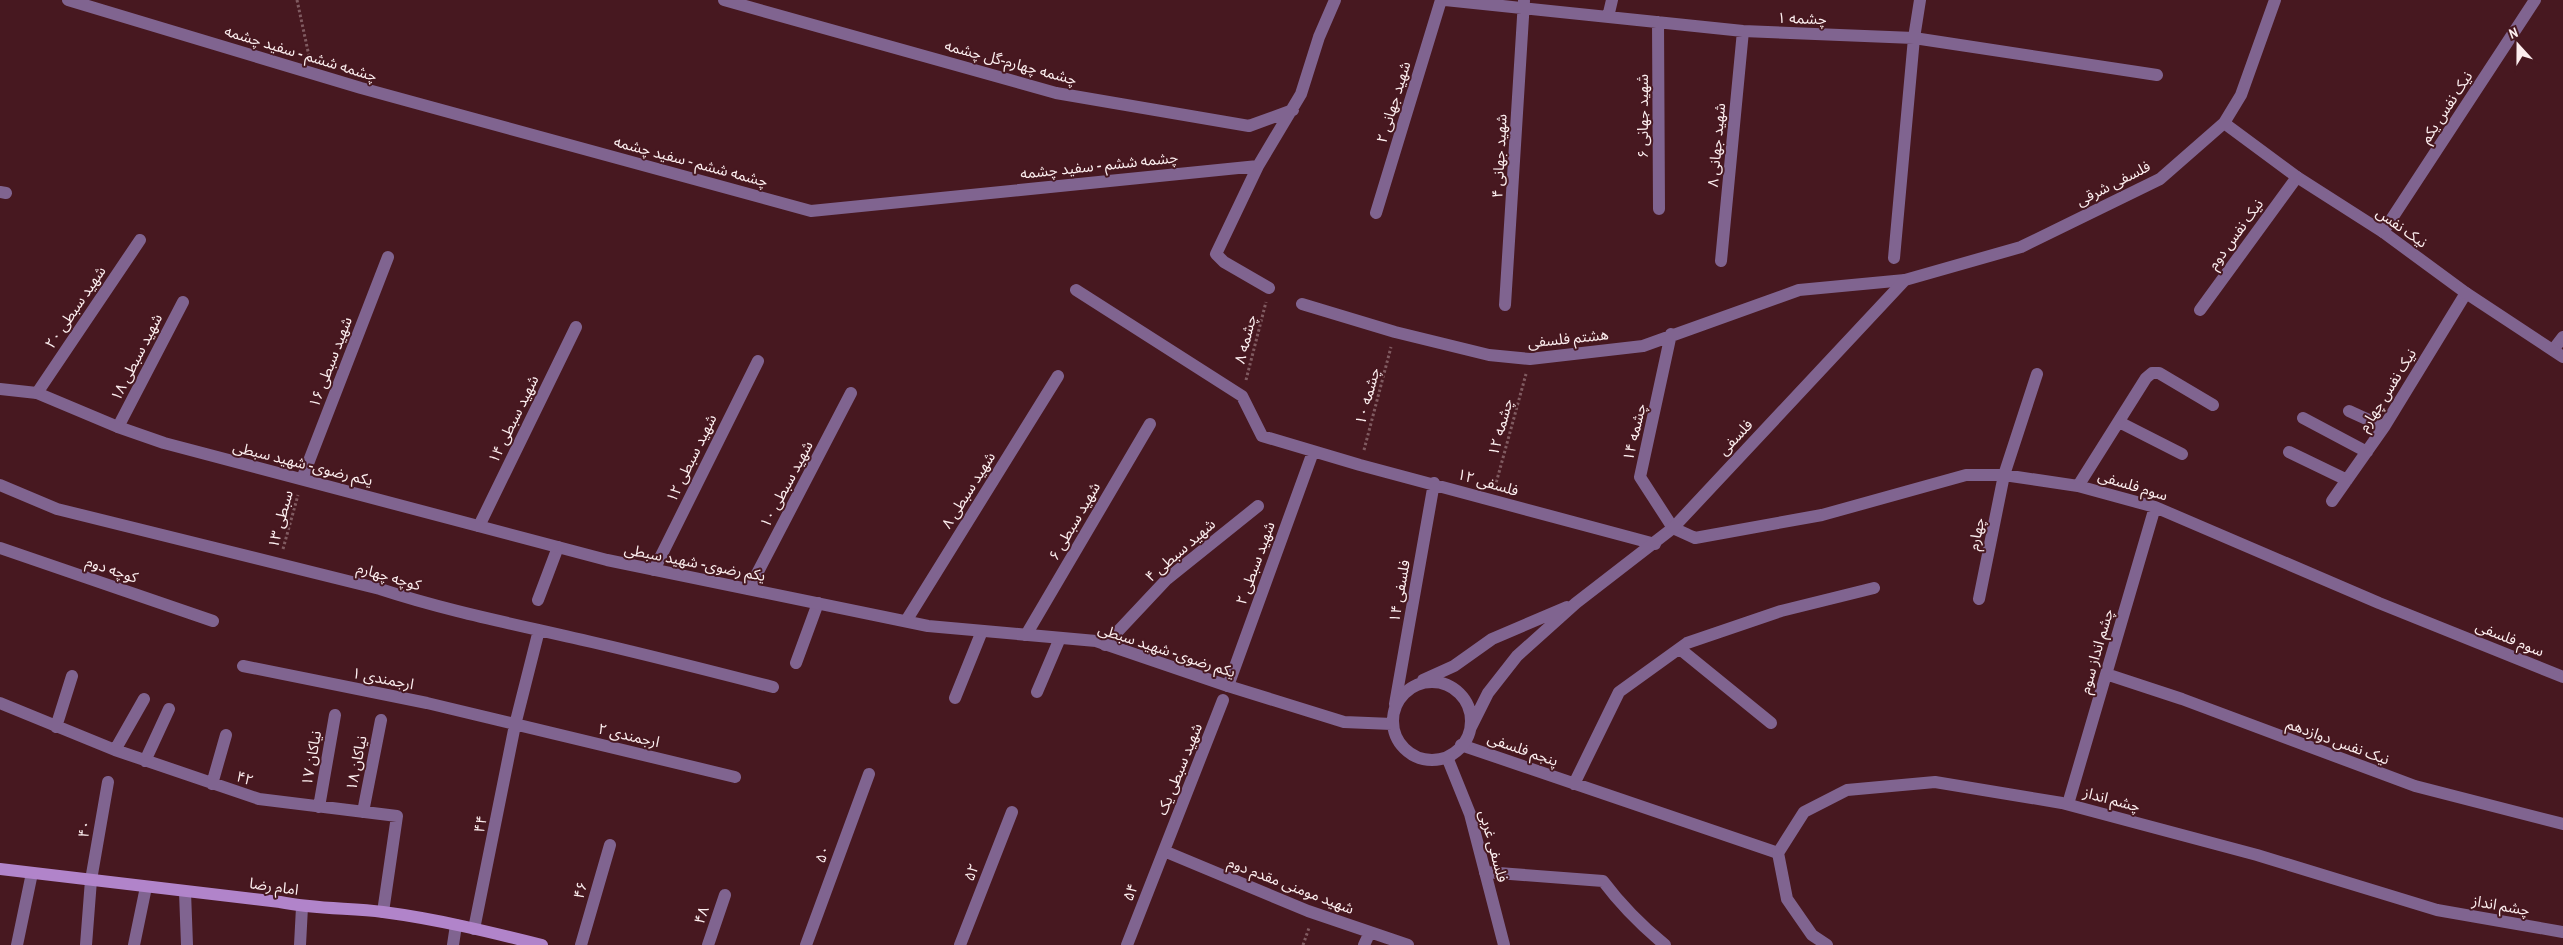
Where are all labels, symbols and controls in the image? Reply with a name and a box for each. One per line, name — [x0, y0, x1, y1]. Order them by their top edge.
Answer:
street label: چشمه ۱ — [1777, 7, 1827, 29]
street label: چشمه ششم - سفید چشمه — [222, 20, 380, 87]
north arrow — [2493, 20, 2543, 70]
text: N — [2506, 23, 2520, 43]
street label: چشمه چهارم-گل چشمه — [942, 34, 1080, 91]
street label: ۲ شهید جهانی — [1371, 58, 1415, 145]
street label: نیک نفس یکم — [2415, 67, 2478, 148]
street label: ۶ شهید جهانی — [1632, 74, 1653, 158]
street label: ۸ شهید جهانی — [1702, 102, 1730, 188]
street label: ۴ شهید جهانی — [1486, 113, 1512, 199]
street label: چشمه ششم - سفید چشمه — [611, 130, 770, 193]
street label: چشمه ششم - سفید چشمه — [1019, 146, 1179, 185]
street label: فلسفی شرقی — [2072, 155, 2154, 211]
street label: نیک نفس دوم — [2202, 194, 2269, 274]
street label: نیک نفس — [2372, 202, 2432, 252]
street label: شهید سبطی ۲۰ — [40, 261, 111, 352]
street label: ۱۸ شهید سبطی — [105, 309, 167, 404]
street label: ۸ چشمه — [1229, 312, 1261, 366]
street label: شهید سبطی ۱۶ — [303, 313, 357, 410]
street label: هشتم فلسفی — [1527, 323, 1610, 354]
street label: نیک نفس چهارم — [2353, 344, 2422, 436]
street label: ۱۰ چشمه — [1349, 365, 1385, 427]
street label: شهید سبطی ۱۴ — [483, 371, 543, 467]
street label: ۱۲ چشمه — [1482, 396, 1518, 458]
street label: ۱۴ چشمه — [1617, 401, 1651, 463]
street label: ۱۲ شهید سبطی — [661, 410, 721, 506]
street label: فلسفی — [1713, 414, 1757, 460]
street label: یکم رضوی- شهید سبطی — [231, 435, 375, 492]
street label: ۱۰ شهید سبطی — [754, 437, 818, 531]
street label: ۸ شهید سبطی — [936, 447, 1000, 532]
street label: ۱۲ فلسفی — [1455, 463, 1521, 501]
street label: سوم فلسفی — [2095, 464, 2171, 507]
street label: ۶ شهید سبطی — [1043, 478, 1105, 564]
street label: ۱۳ سبطی — [262, 487, 298, 550]
street label: ۴ شهید سبطی — [1140, 513, 1220, 586]
street label: چهارم — [1963, 516, 1990, 552]
street label: ۲ شهید سبطی — [1230, 518, 1280, 607]
street label: یکم رضوی- شهید سبطی — [622, 538, 767, 587]
street label: کوچه دوم — [83, 550, 142, 589]
street label: کوچه چهارم — [354, 557, 424, 596]
street label: ۱۴ فلسفی — [1383, 558, 1415, 624]
street label: چشم انداز سوم — [2074, 606, 2119, 696]
street label: سوم فلسفی — [2472, 615, 2548, 662]
street label: یکم رضوی- شهید سبطی — [1095, 618, 1238, 683]
street label: ۱ ارجمندی — [350, 662, 416, 694]
street label: نیک نفس دوازدهم — [2283, 713, 2392, 770]
street label: ۲ ارجمندی — [596, 718, 662, 752]
street label: شهید سبطی یک — [1151, 720, 1207, 818]
street label: پنجم فلسفی — [1485, 727, 1561, 772]
street label: ۱۷ نیاکان — [296, 729, 326, 787]
street label: ۱۸ نیاکان — [340, 734, 372, 792]
street label: ۴۲ — [234, 765, 256, 791]
street label: چشم انداز — [2080, 781, 2143, 818]
street label: فلسفی غربی — [1474, 808, 1514, 885]
street label: ۴۴ — [468, 814, 492, 834]
street label: ۴۰ — [72, 819, 96, 839]
street label: ۵۰ — [809, 842, 835, 866]
street label: شهید مومنی مقدم دوم — [1224, 851, 1357, 920]
street label: ۵۲ — [958, 860, 984, 884]
street label: امام رضا — [248, 872, 300, 901]
street label: ۴۶ — [568, 879, 592, 901]
street label: ۵۴ — [1117, 880, 1143, 904]
street label: چشم انداز — [2469, 889, 2532, 921]
street label: ۴۸ — [688, 903, 714, 927]

